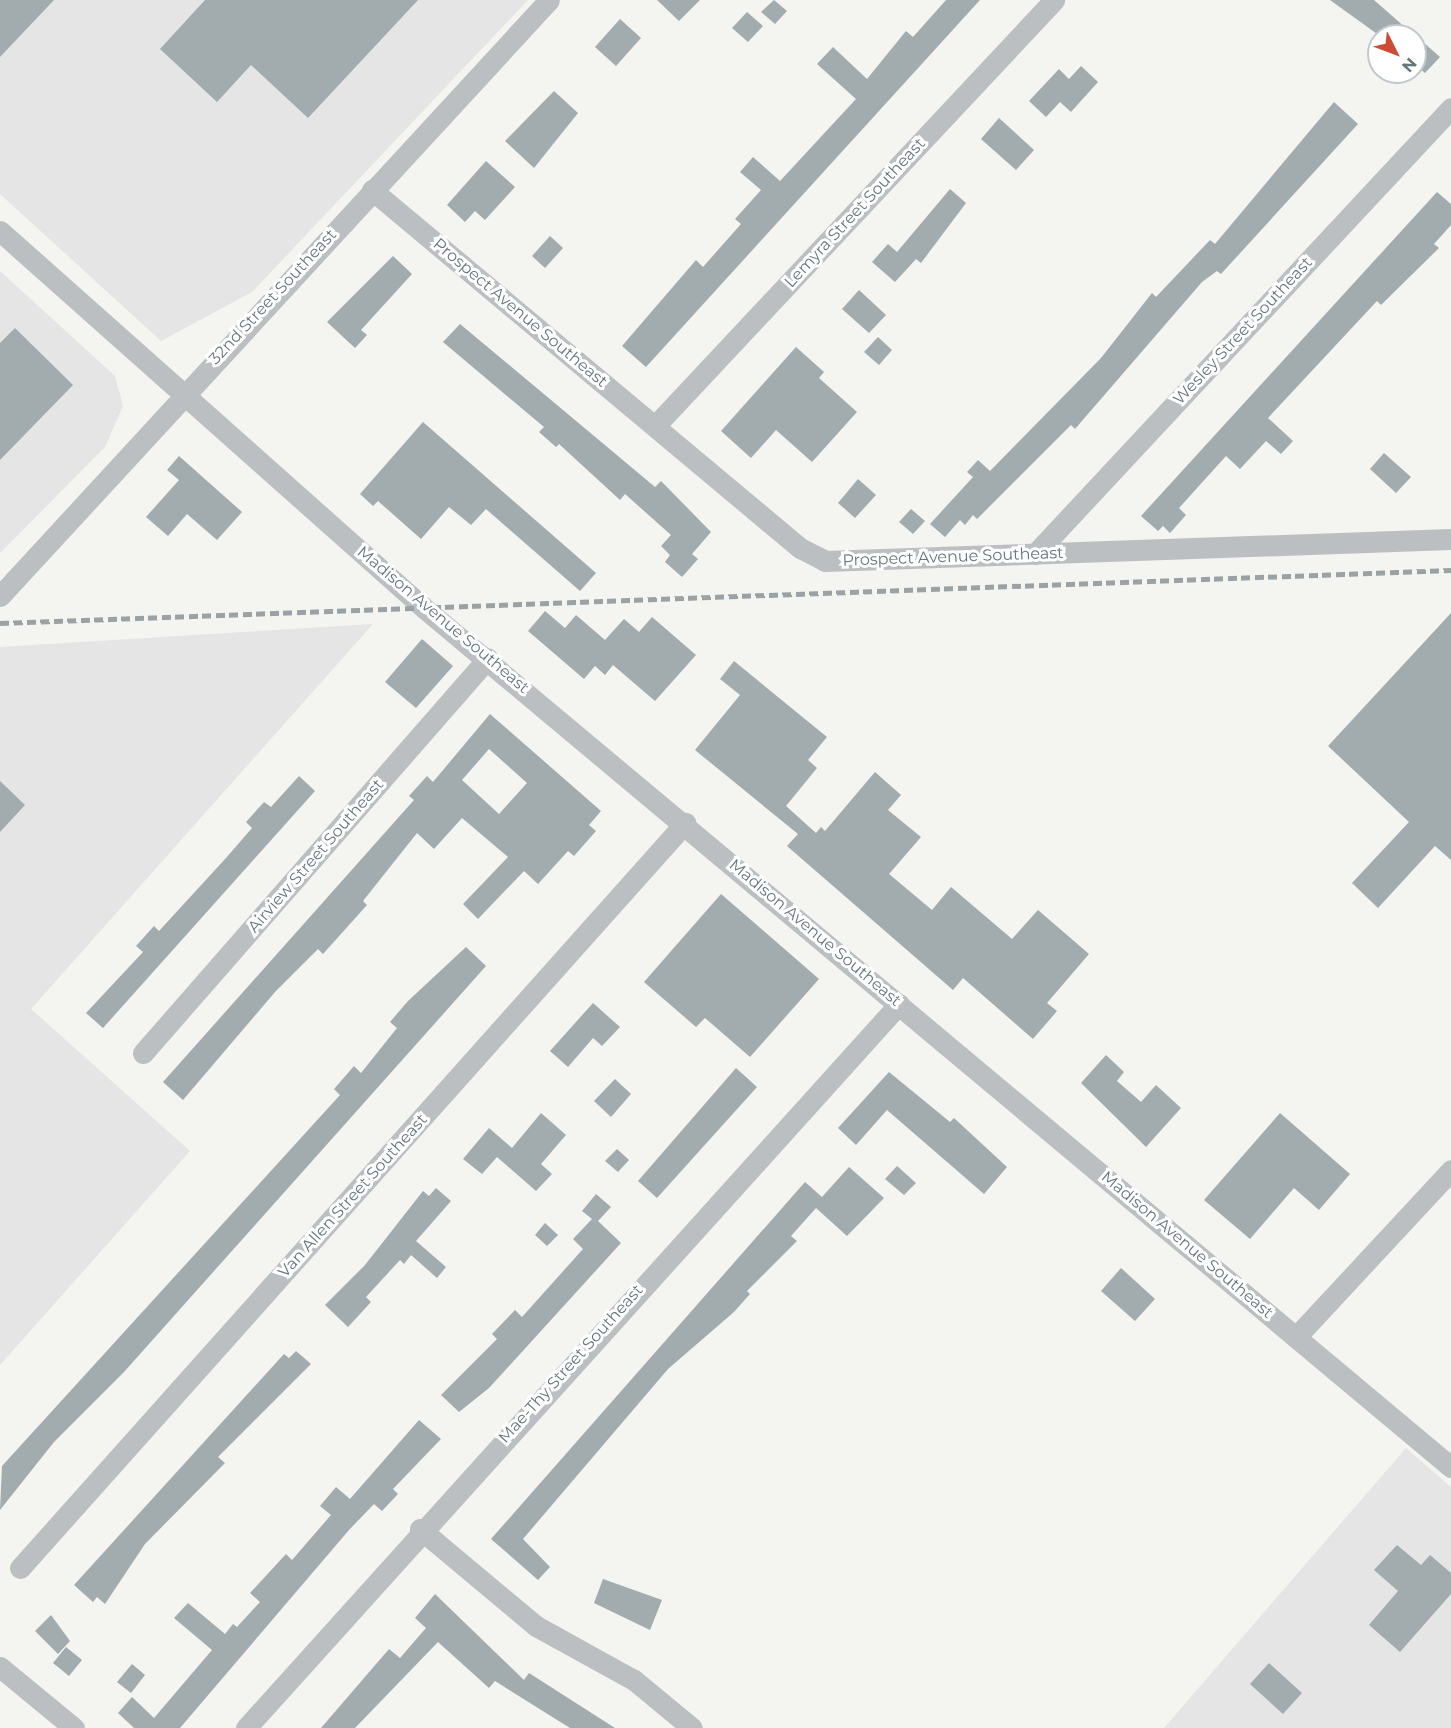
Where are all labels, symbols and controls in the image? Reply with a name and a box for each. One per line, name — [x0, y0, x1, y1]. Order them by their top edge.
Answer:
north arrow — [1367, 24, 1427, 84]
text: N — [1398, 54, 1421, 76]
street label: Lemyra Street Southeast — [781, 134, 929, 292]
street label: 32nd Street Southeast — [205, 226, 341, 368]
street label: Prospect Avenue Southeast — [429, 235, 611, 391]
street label: Wesley Street Southeast — [1170, 253, 1316, 409]
street label: Madison Avenue Southeast — [353, 542, 533, 698]
street label: Prospect Avenue Southeast — [842, 544, 1064, 570]
street label: Airview Street Southeast — [244, 775, 388, 937]
street label: Madison Avenue Southeast — [725, 855, 905, 1011]
street label: Van Allen Street Southeast — [275, 1110, 431, 1282]
street label: Madison Avenue Southeast — [1097, 1167, 1277, 1323]
street label: Mae-Thy Street Southeast — [495, 1281, 647, 1447]

